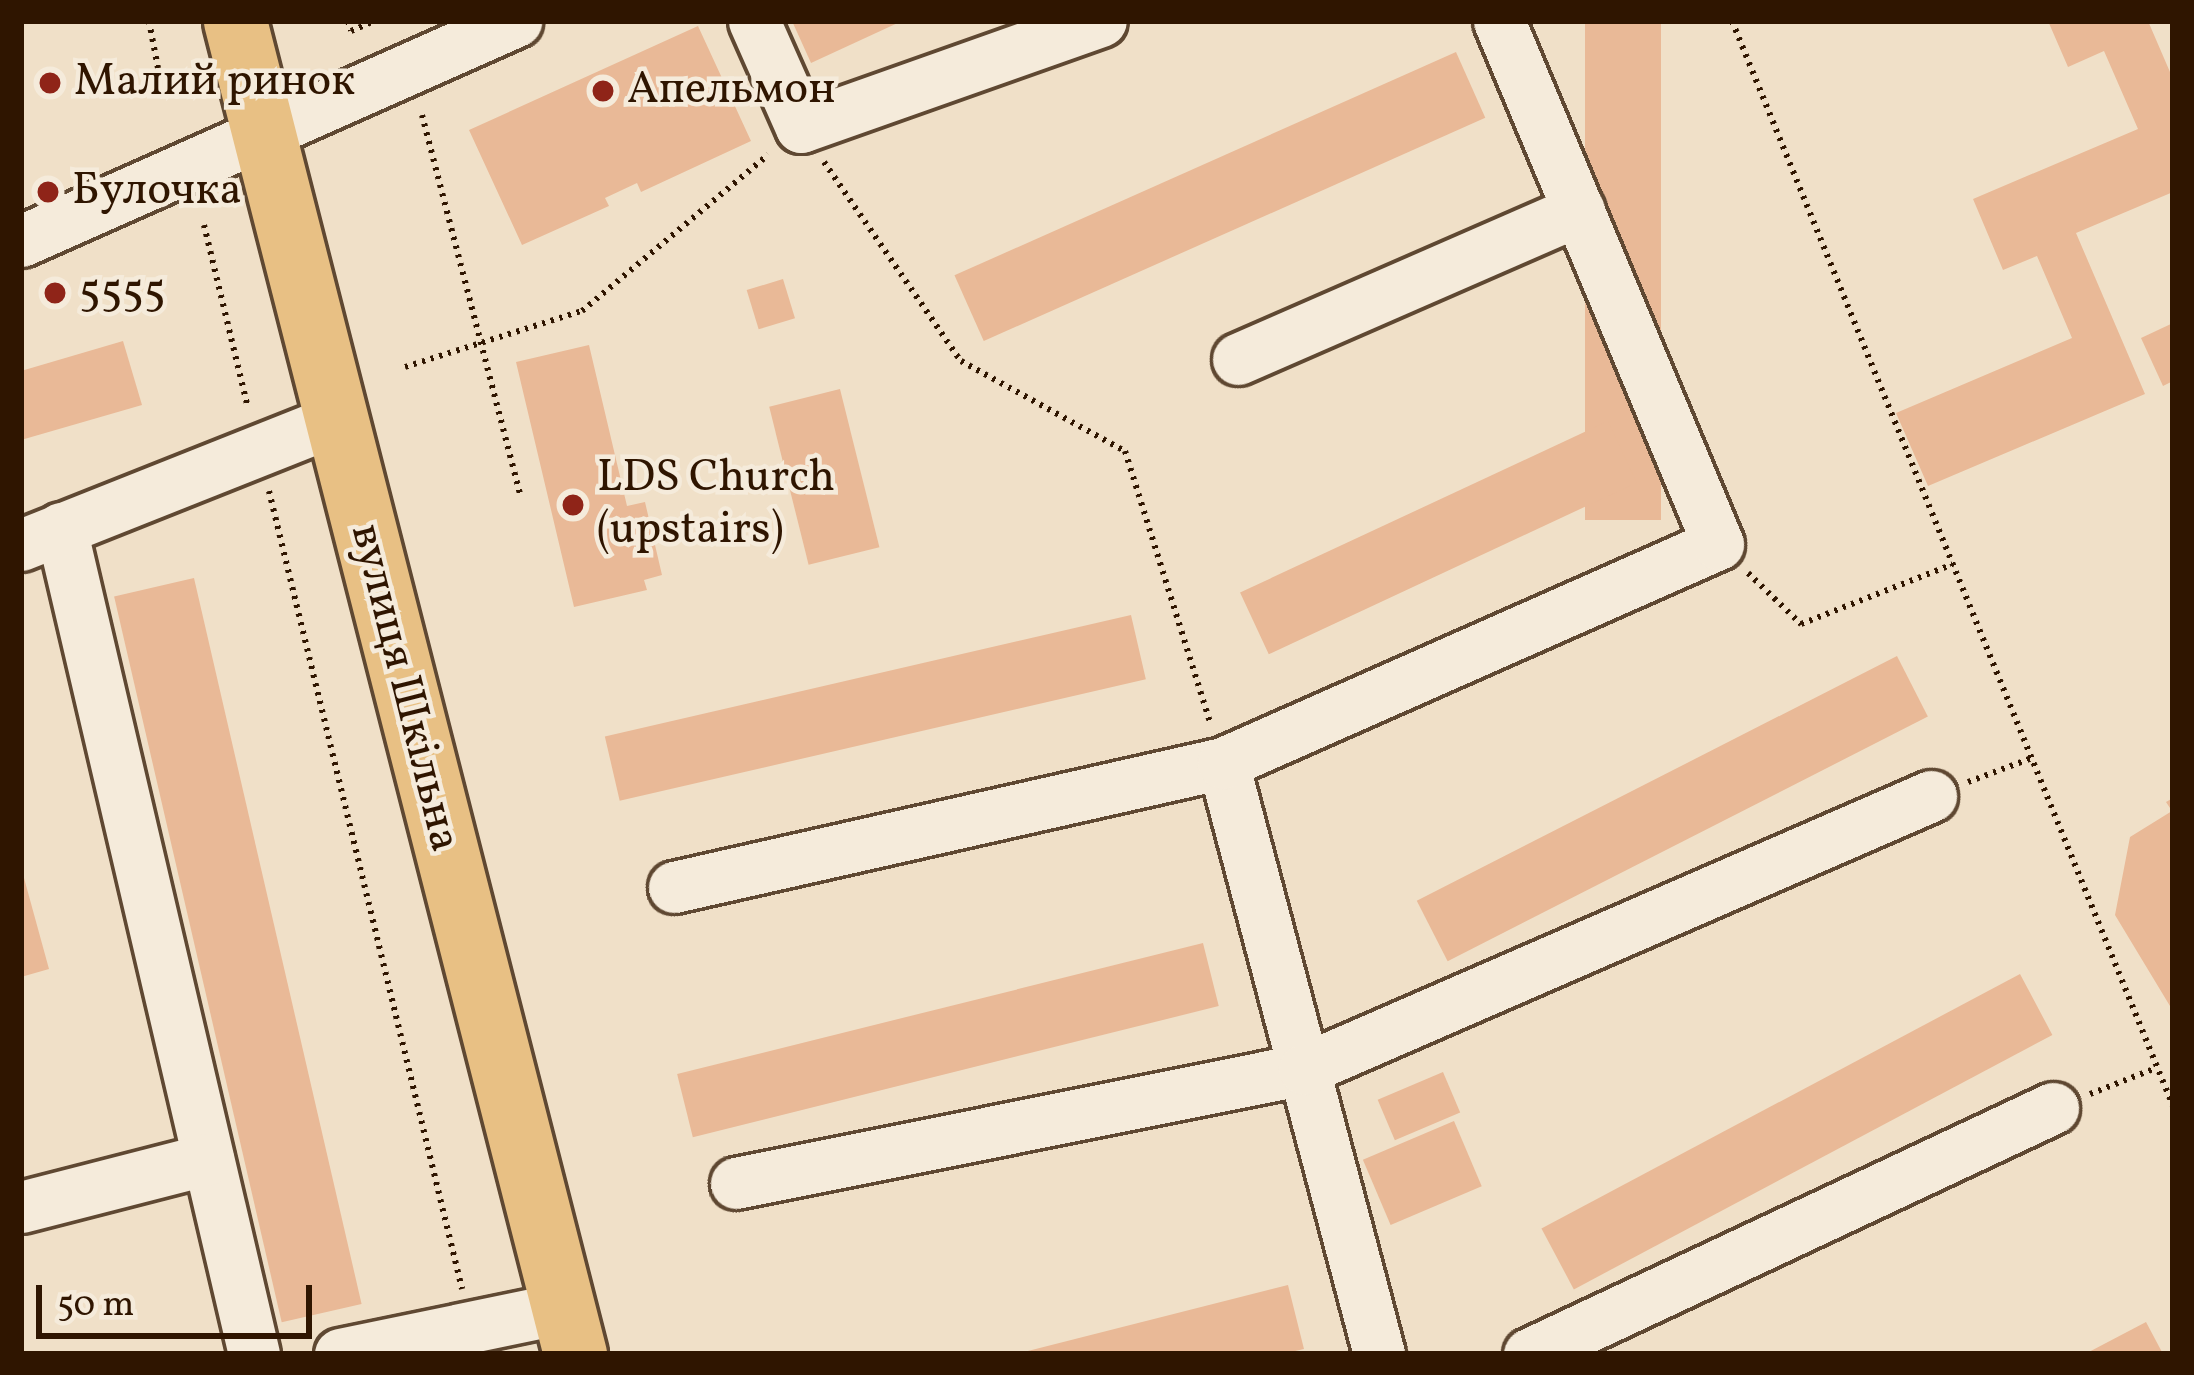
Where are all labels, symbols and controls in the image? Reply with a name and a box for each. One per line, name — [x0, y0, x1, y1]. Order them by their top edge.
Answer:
place label: Малий ринок — [74, 56, 355, 110]
place label: Апельмон — [627, 64, 836, 118]
marker: Малий ринок — [37, 70, 63, 96]
marker: Апельмон — [590, 78, 616, 104]
place label: Булочка — [72, 165, 242, 219]
marker: Булочка — [35, 179, 61, 205]
place label: 5555 — [79, 266, 166, 320]
marker: 5555 — [42, 280, 68, 306]
place label: LDS Church (upstairs) — [597, 452, 835, 558]
marker: LDS Church (upstairs) — [560, 492, 586, 518]
street label: вулиця Шкільна — [337, 519, 471, 857]
scale bar — [42, 1261, 318, 1335]
text: 50 m — [57, 1281, 134, 1331]

